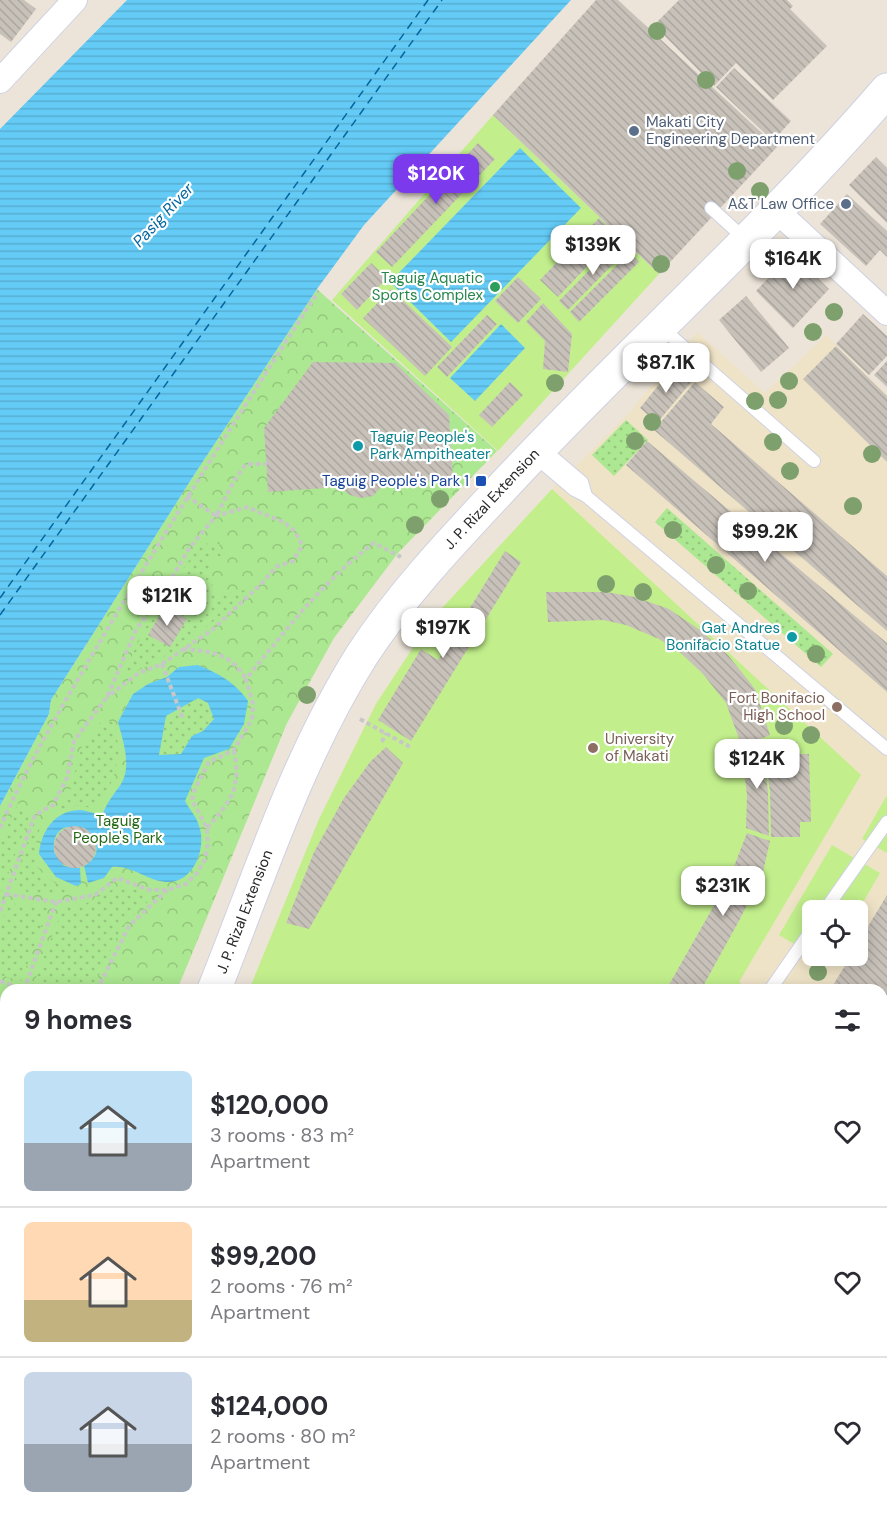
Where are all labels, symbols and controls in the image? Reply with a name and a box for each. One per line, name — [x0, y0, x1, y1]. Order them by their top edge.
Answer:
place label: Makati City Engineering Department — [646, 112, 815, 149]
marker: Makati City Engineering Department — [627, 124, 641, 138]
pin: $120K — [394, 154, 478, 205]
text: $120K — [407, 160, 465, 186]
water label: Pasig River — [128, 178, 199, 252]
place label: A&T Law Office — [728, 194, 834, 214]
marker: A&T Law Office — [839, 197, 853, 211]
pin: $139K — [551, 225, 635, 276]
text: $139K — [565, 231, 621, 257]
pin: $164K — [751, 239, 835, 290]
text: $164K — [764, 245, 822, 271]
place label: Taguig Aquatic Sports Complex — [372, 268, 484, 305]
marker: Taguig Aquatic Sports Complex — [488, 280, 502, 294]
pin: $87.1K — [617, 343, 715, 394]
text: $87.1K — [637, 349, 695, 375]
place label: Taguig People's Park Ampitheater — [370, 427, 491, 464]
marker: Taguig People's Park Ampitheater — [351, 439, 365, 453]
street label: J. P. Rizal Extension — [440, 444, 544, 554]
place label: Taguig People's Park 1 — [322, 471, 469, 491]
marker: Taguig People's Park 1 — [474, 474, 488, 488]
pin: $99.2K — [716, 512, 814, 563]
text: $99.2K — [732, 518, 798, 544]
pin: $121K — [125, 576, 209, 627]
text: $121K — [141, 582, 193, 608]
pin: $197K — [401, 608, 485, 659]
text: $197K — [415, 614, 471, 640]
place label: Gat Andres Bonifacio Statue — [666, 618, 780, 655]
marker: Gat Andres Bonifacio Statue — [785, 630, 799, 644]
place label: Fort Bonifacio High School — [729, 688, 825, 725]
marker: Fort Bonifacio High School — [830, 700, 844, 714]
place label: University of Makati — [605, 729, 675, 766]
pin: $124K — [715, 739, 799, 790]
marker: University of Makati — [586, 741, 600, 755]
text: $124K — [729, 745, 785, 771]
park label: Taguig People's Park — [73, 811, 163, 848]
street label: J. P. Rizal Extension — [211, 847, 277, 977]
pin: $231K — [681, 866, 765, 917]
text: $231K — [695, 872, 751, 898]
map controls — [802, 900, 868, 966]
button: locate — [802, 900, 868, 966]
text: 9 homes — [24, 1003, 133, 1037]
icon: filters — [831, 1004, 864, 1037]
text: $120,000 — [210, 1088, 329, 1122]
icon: home — [72, 1095, 144, 1167]
icon: heart — [831, 1115, 864, 1148]
text: 3 rooms · 83 m² — [210, 1122, 354, 1148]
text: Apartment — [210, 1148, 310, 1174]
text: $99,200 — [210, 1239, 317, 1273]
icon: home — [72, 1246, 144, 1318]
icon: heart — [831, 1266, 864, 1299]
text: 2 rooms · 76 m² — [210, 1273, 353, 1299]
text: Apartment — [210, 1299, 310, 1325]
text: $124,000 — [210, 1389, 328, 1423]
icon: home — [72, 1396, 144, 1468]
icon: heart — [831, 1416, 864, 1449]
text: 2 rooms · 80 m² — [210, 1423, 356, 1449]
text: Apartment — [210, 1449, 310, 1475]

